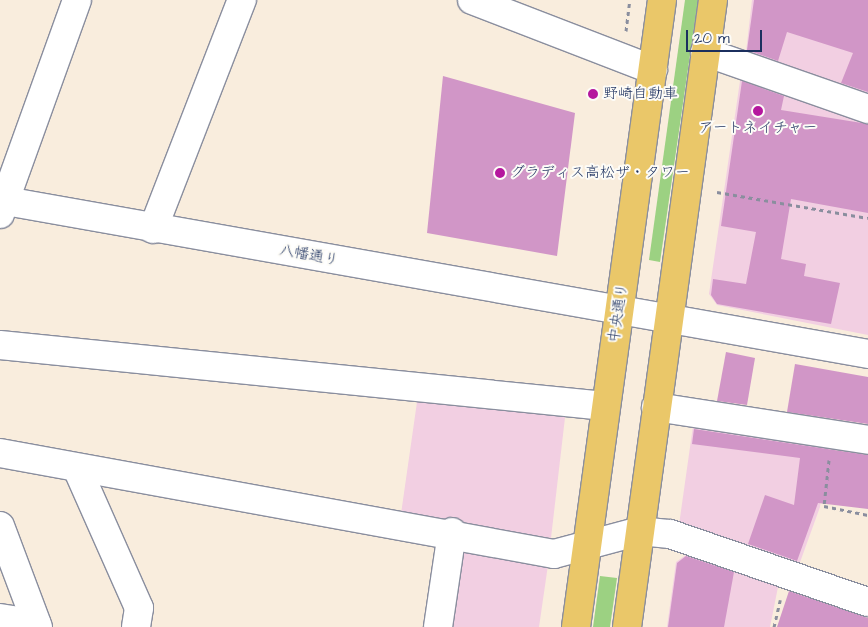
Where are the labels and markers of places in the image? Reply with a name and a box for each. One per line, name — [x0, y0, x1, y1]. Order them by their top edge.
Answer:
place label: 野崎自動車 — [603, 85, 678, 103]
marker: 野崎自動車 — [587, 88, 599, 100]
marker: アートネイチャー — [752, 105, 764, 117]
place label: アートネイチャー — [698, 119, 818, 137]
place label: グラディス高松ザ・タワー — [510, 164, 690, 182]
marker: グラディス高松ザ・タワー — [494, 167, 506, 179]

